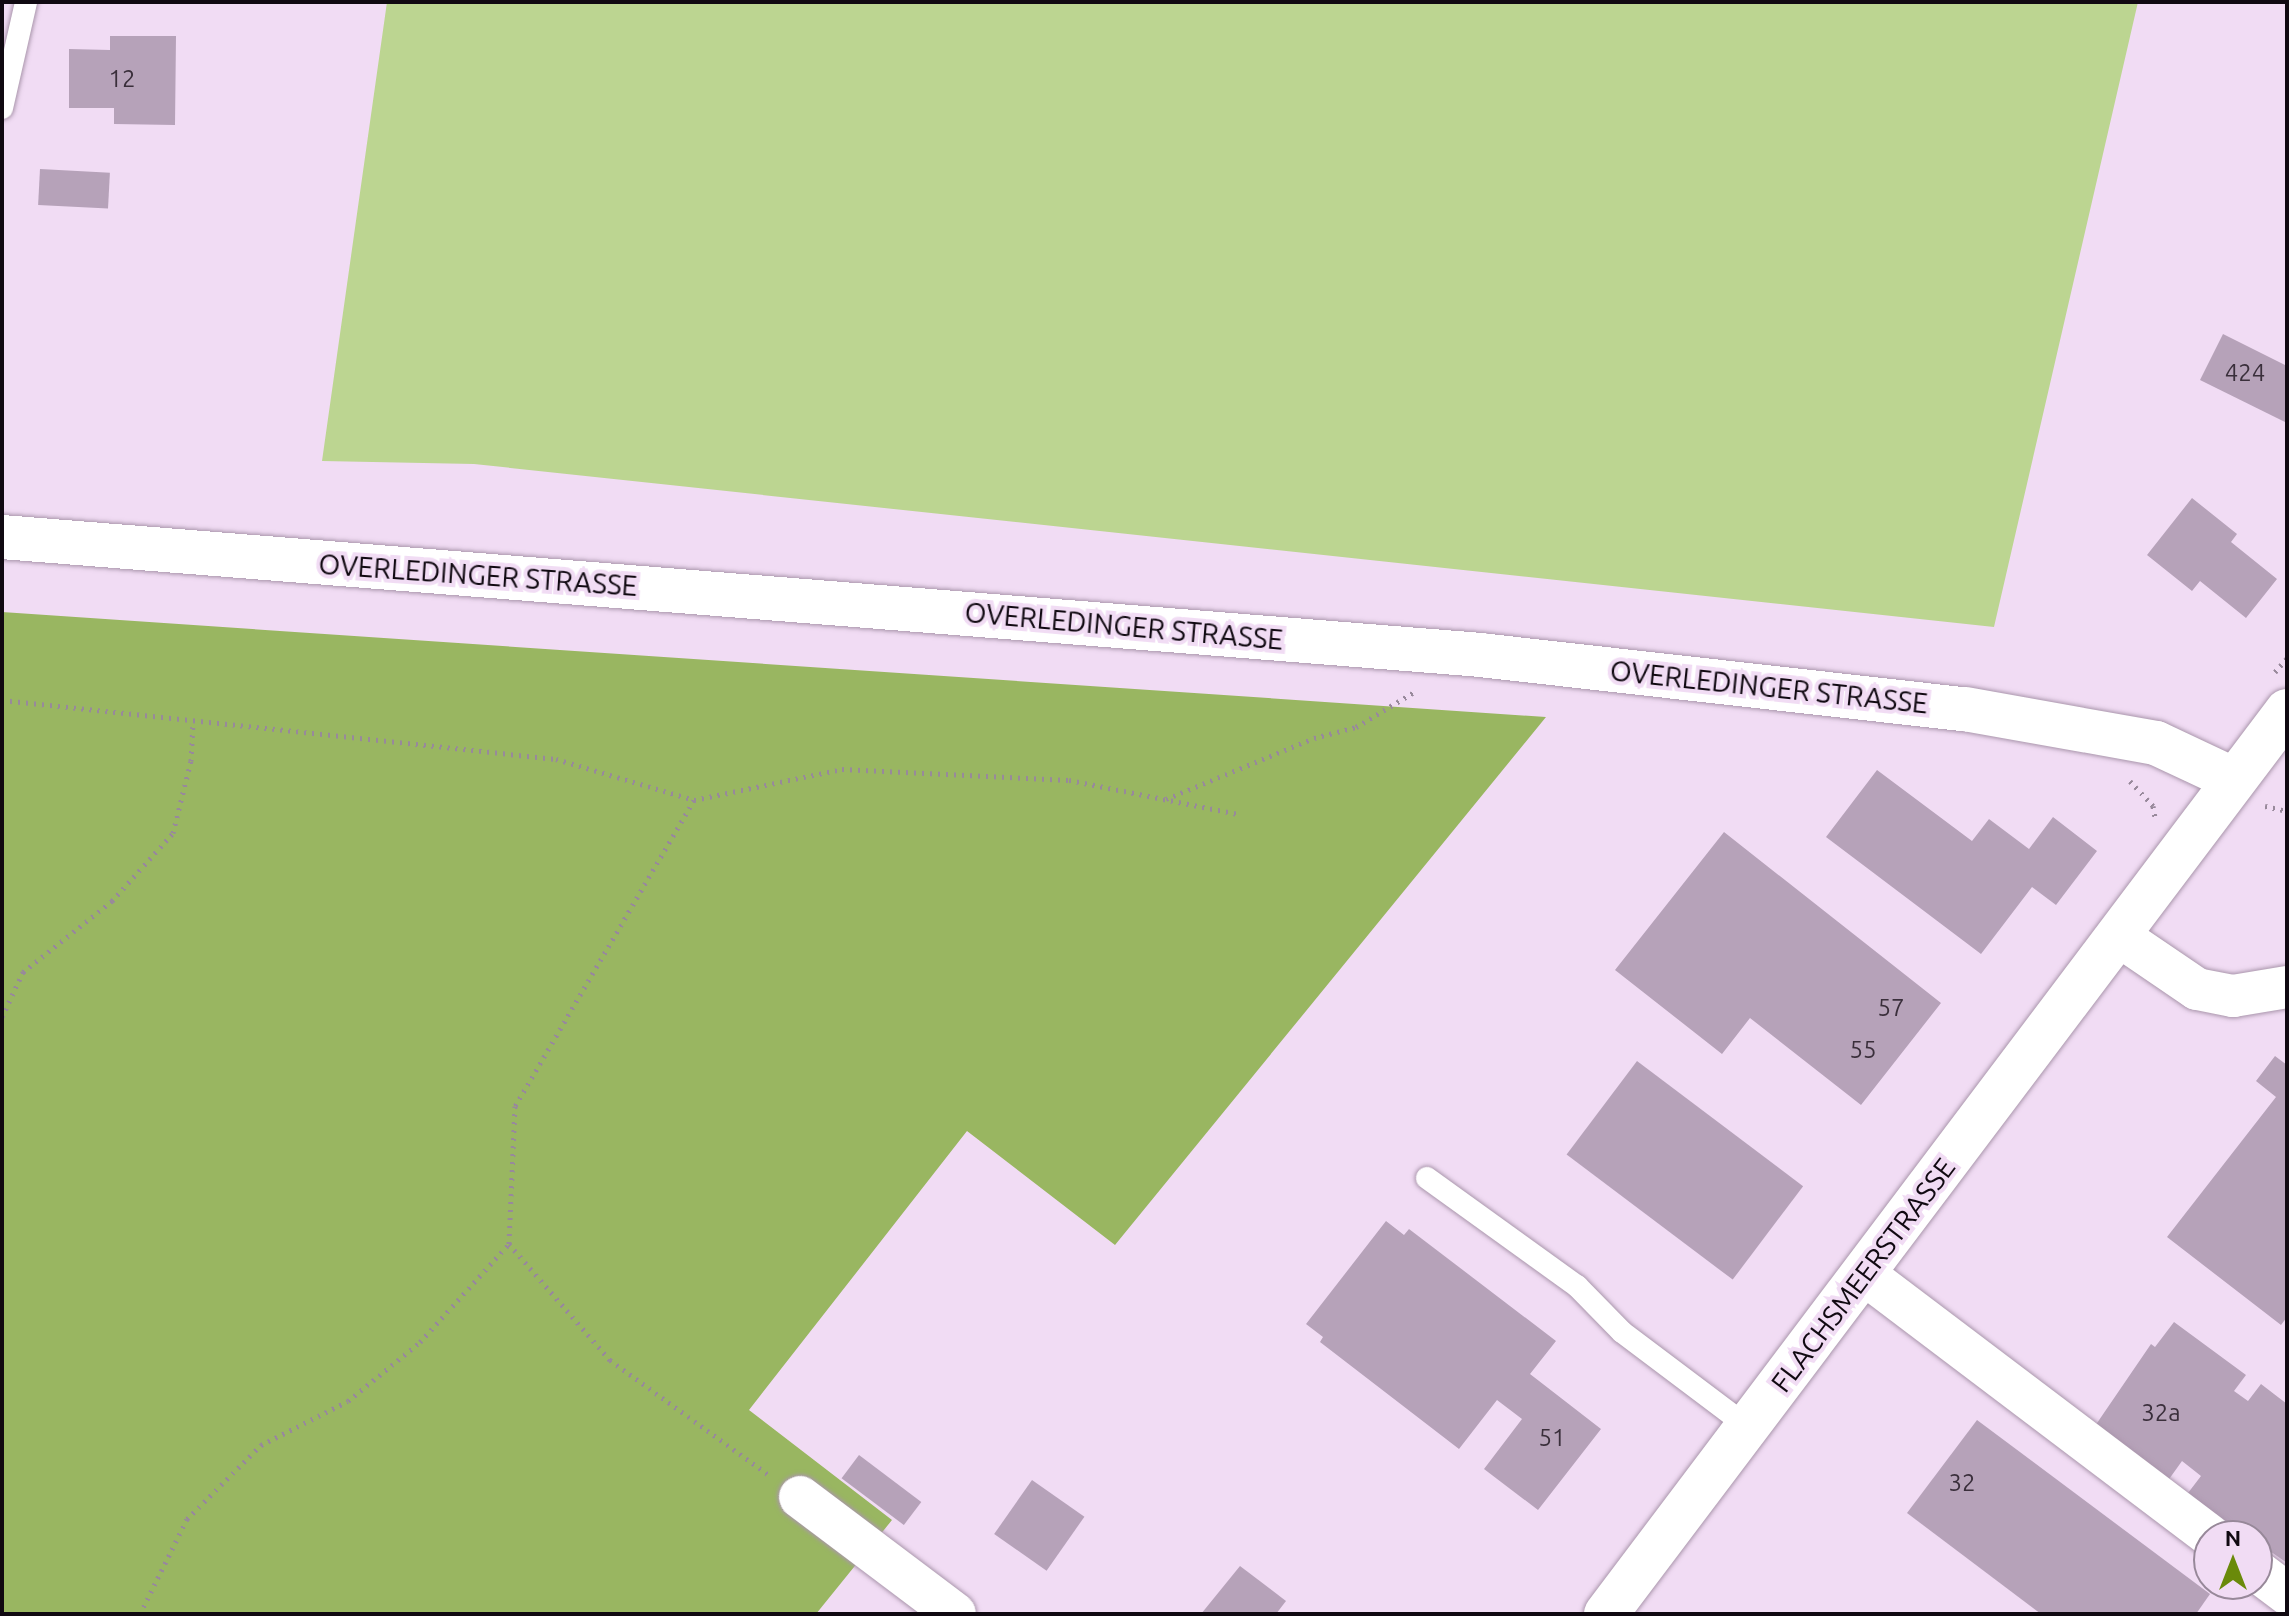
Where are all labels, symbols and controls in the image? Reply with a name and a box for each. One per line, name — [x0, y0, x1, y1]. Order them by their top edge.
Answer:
house number: 12 — [108, 65, 136, 93]
house number: 424 — [2225, 359, 2265, 387]
street label: OVERLEDINGER STRASSE — [317, 547, 639, 603]
street label: OVERLEDINGER STRASSE — [963, 595, 1285, 657]
street label: OVERLEDINGER STRASSE — [1608, 654, 1930, 720]
house number: 57 — [1877, 994, 1905, 1022]
house number: 55 — [1849, 1036, 1877, 1064]
street label: FLACHSMEERSTRASSE — [1764, 1151, 1962, 1399]
house number: 32a — [2141, 1399, 2181, 1427]
house number: 51 — [1538, 1424, 1566, 1452]
house number: 32 — [1948, 1469, 1976, 1497]
north arrow — [2193, 1520, 2273, 1600]
text: N — [2225, 1525, 2241, 1550]

